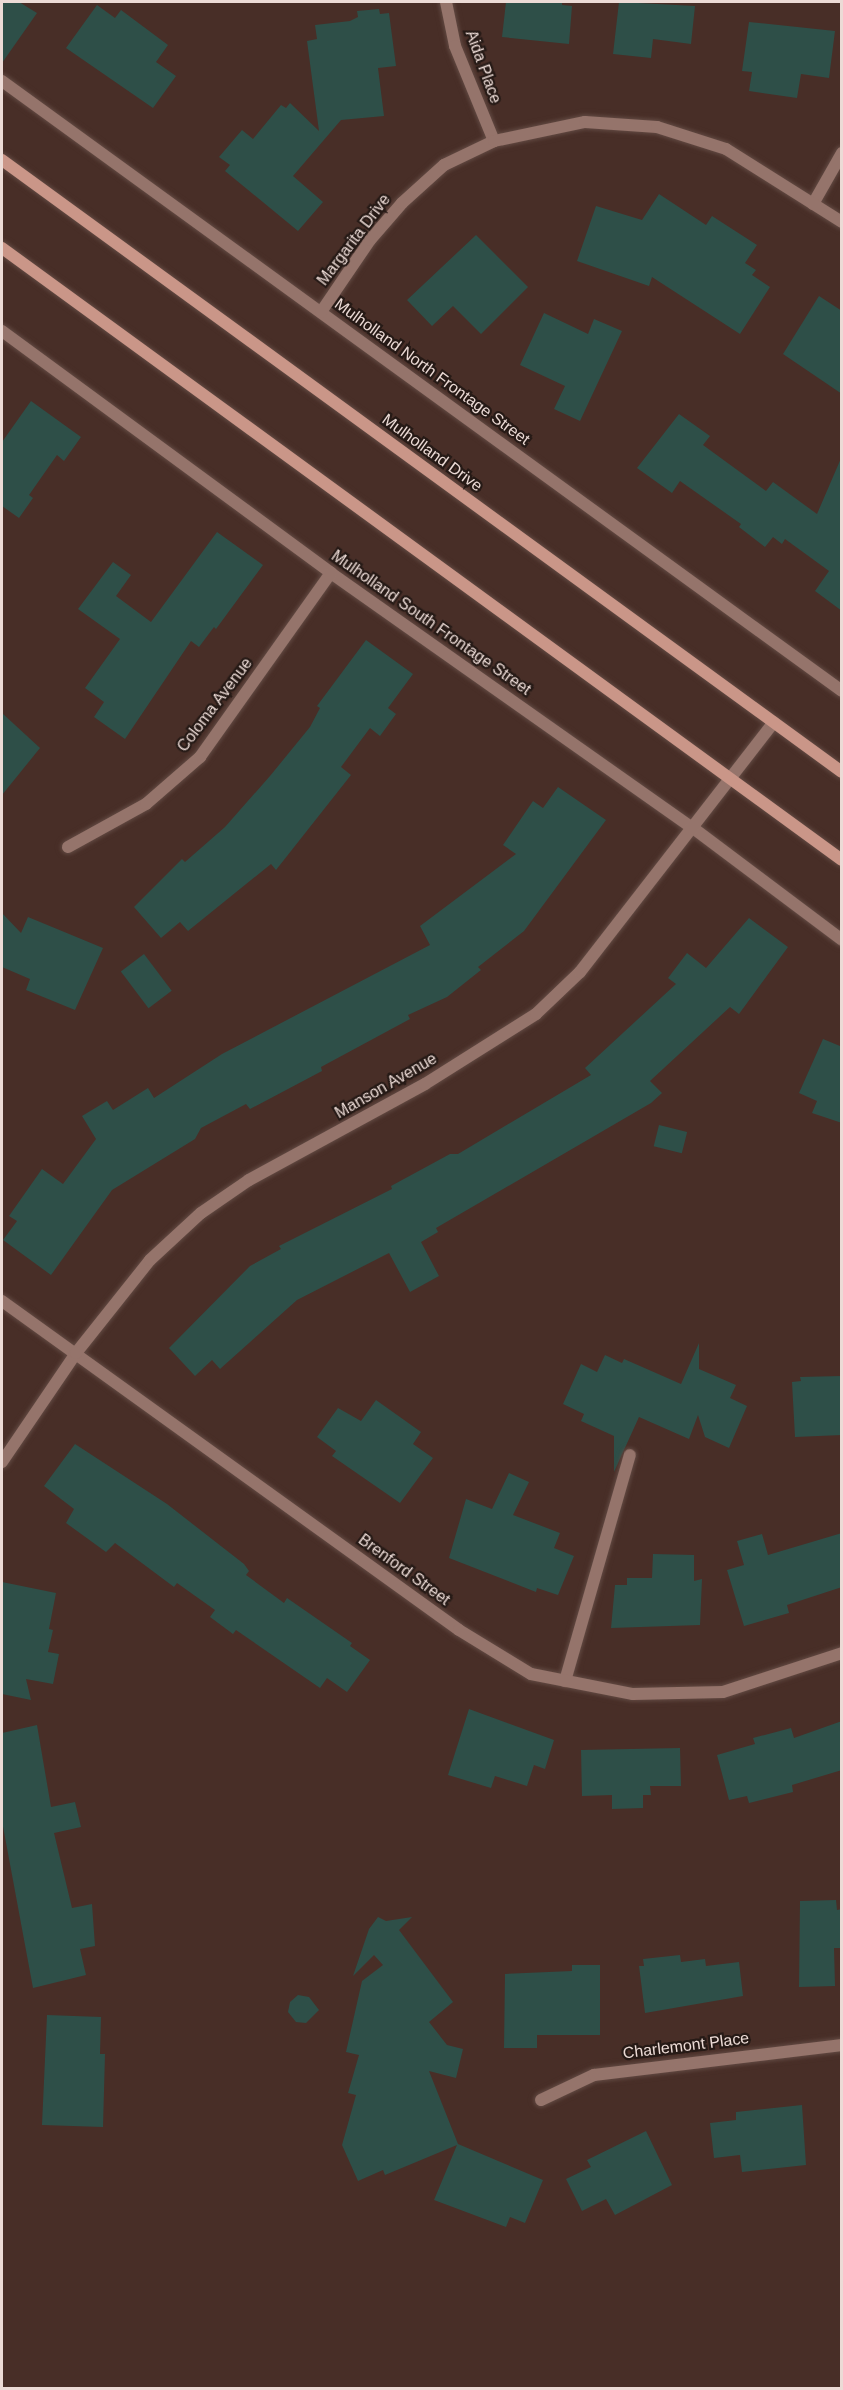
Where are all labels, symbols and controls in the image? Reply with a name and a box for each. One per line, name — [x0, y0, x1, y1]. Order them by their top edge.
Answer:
street label: Aida Place — [461, 28, 505, 106]
street label: Margarita Drive — [313, 191, 395, 289]
street label: Mulholland North Frontage Street — [331, 295, 533, 449]
street label: Mulholland Drive — [378, 410, 486, 496]
street label: Mulholland South Frontage Street — [327, 547, 535, 699]
street label: Coloma Avenue — [173, 654, 257, 756]
street label: Manson Avenue — [331, 1049, 441, 1123]
street label: Brenford Street — [354, 1530, 454, 1610]
street label: Charlemont Place — [622, 2029, 750, 2063]

